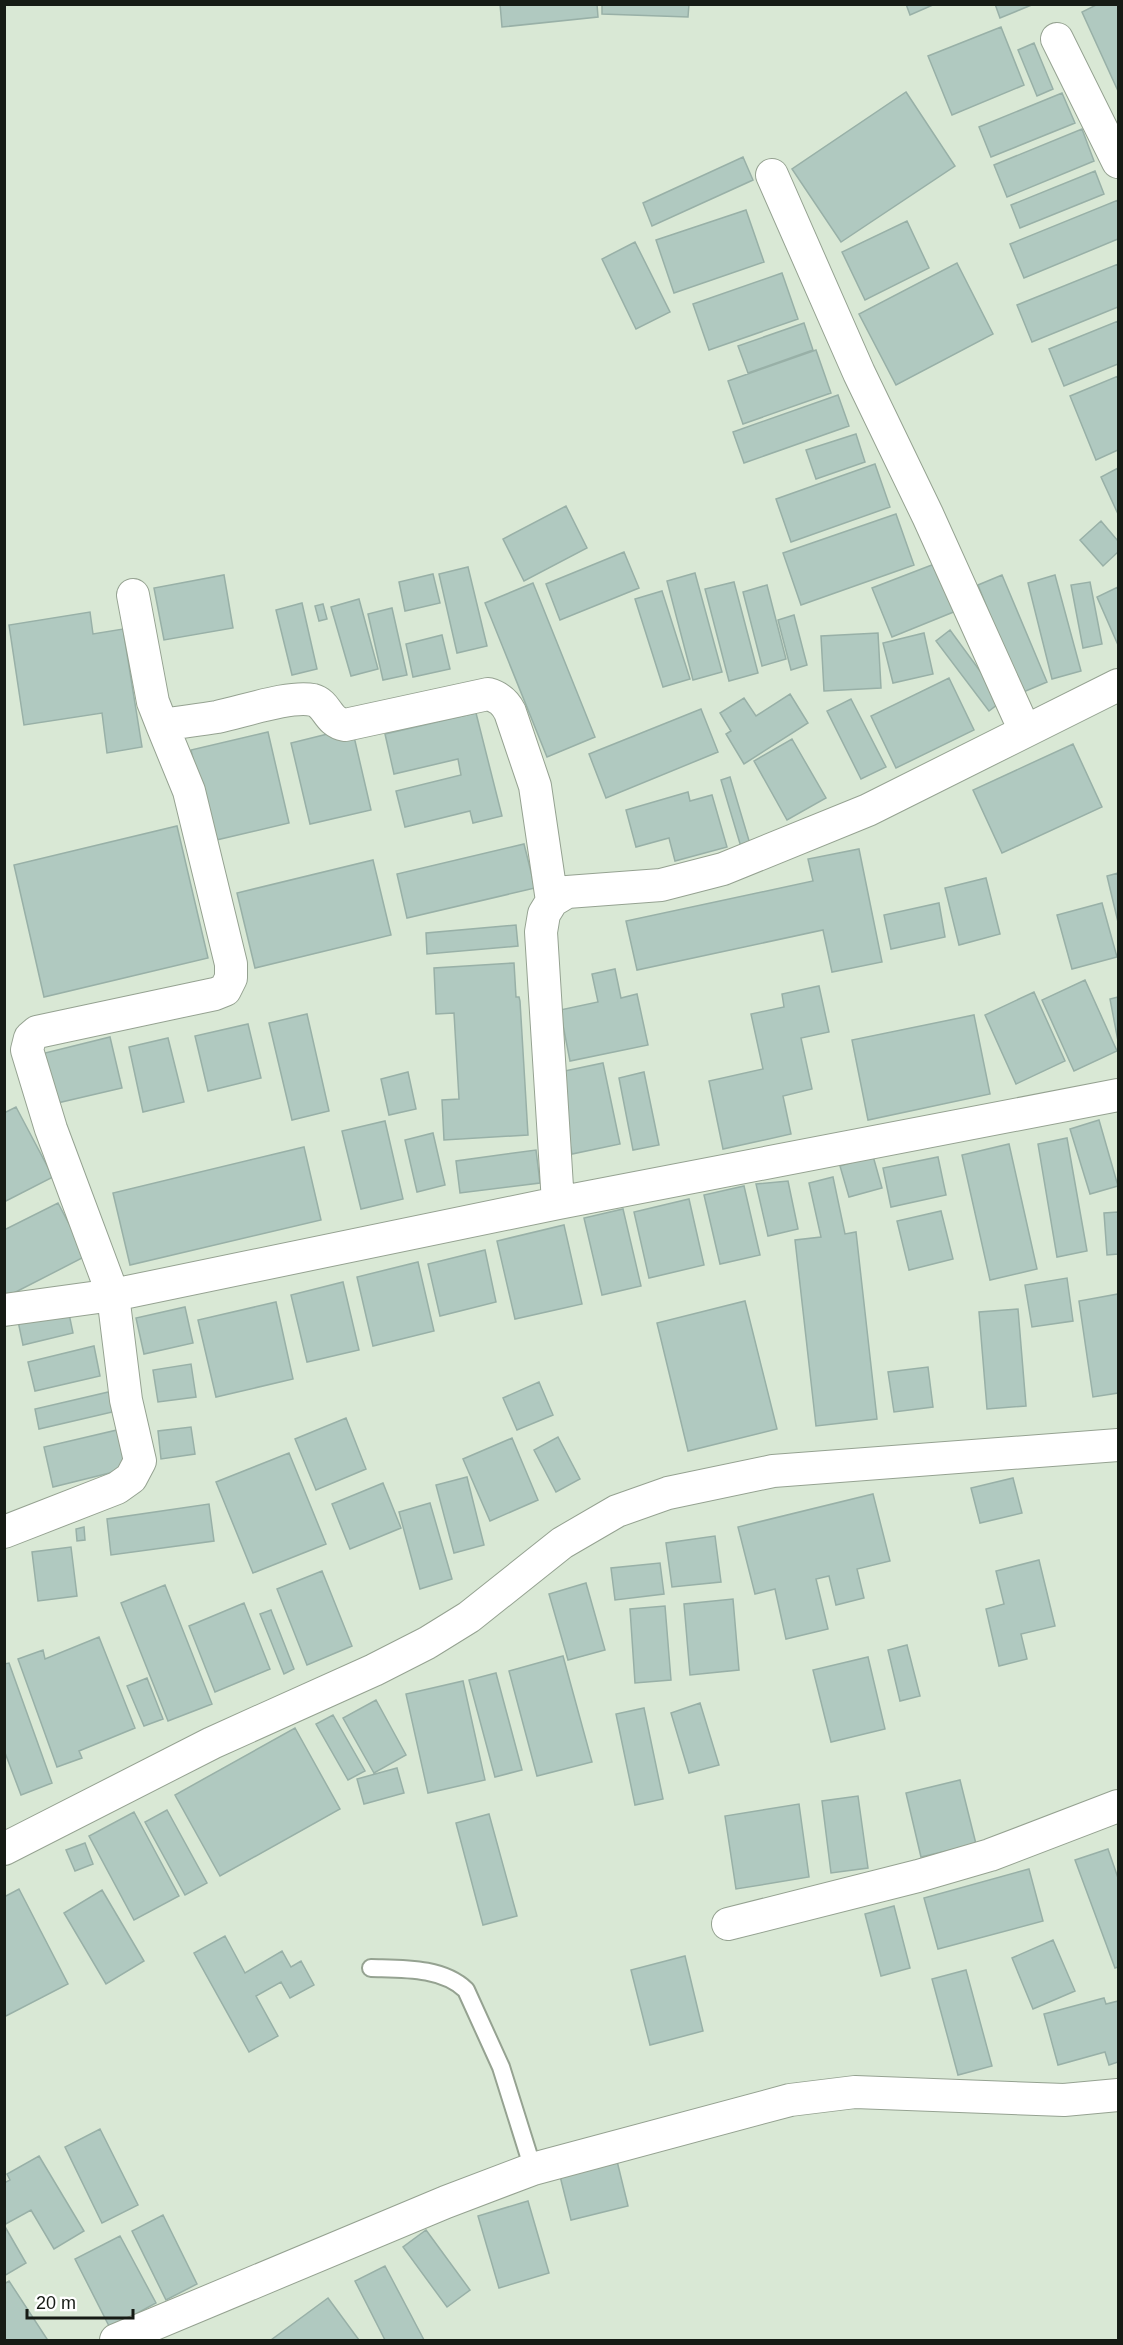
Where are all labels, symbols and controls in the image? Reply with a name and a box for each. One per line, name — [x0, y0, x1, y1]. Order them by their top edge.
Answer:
scale bar — [27, 2282, 134, 2320]
text: 20 m — [36, 2293, 76, 2313]

